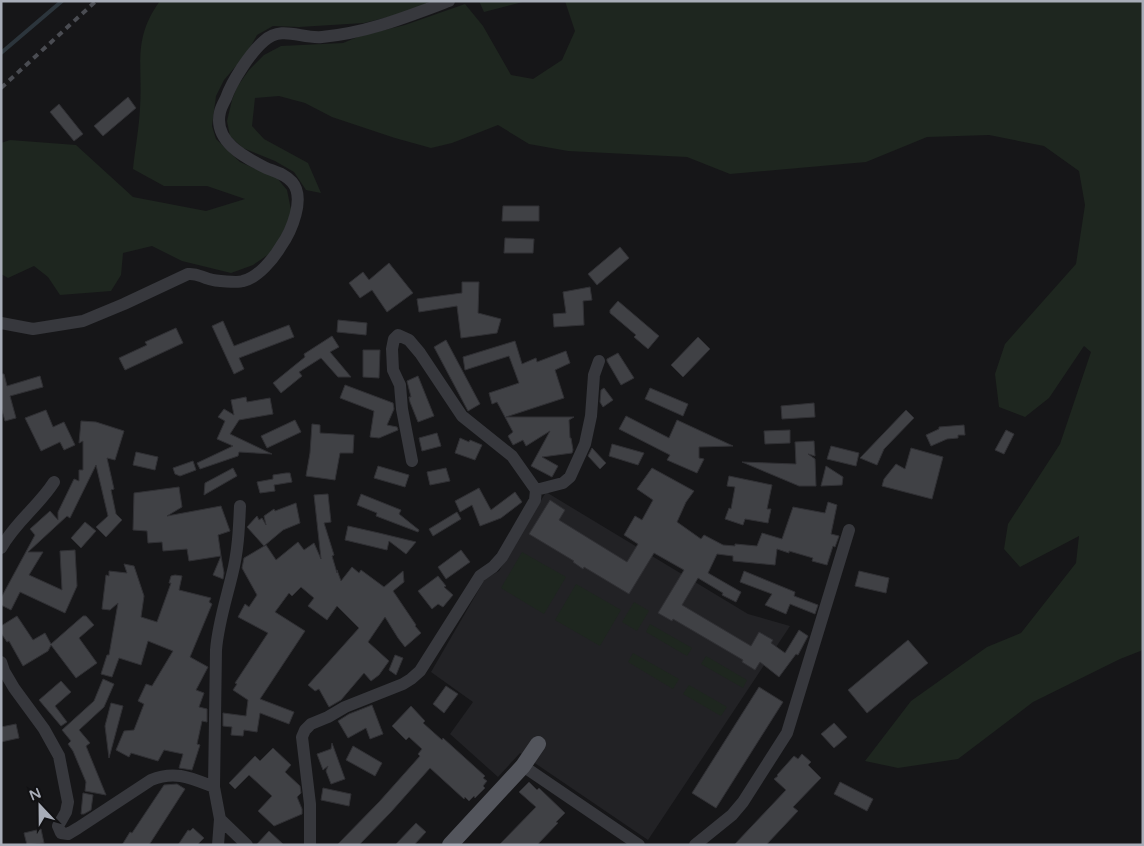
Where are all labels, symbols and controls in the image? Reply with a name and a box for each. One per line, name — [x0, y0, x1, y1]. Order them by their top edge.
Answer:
north arrow — [15, 781, 65, 831]
text: N — [27, 784, 44, 804]

